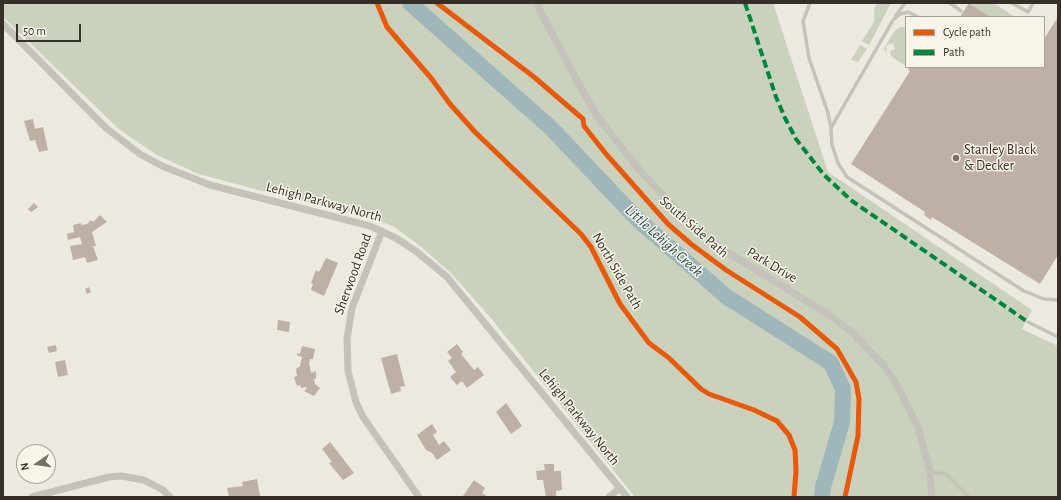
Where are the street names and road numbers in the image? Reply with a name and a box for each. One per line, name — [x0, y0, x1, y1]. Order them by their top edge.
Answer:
street label: Lehigh Parkway North — [264, 178, 384, 226]
street label: South Side Path — [656, 193, 732, 261]
street label: North Side Path — [588, 230, 646, 312]
street label: Sherwood Road — [331, 231, 375, 317]
street label: Park Drive — [744, 243, 800, 287]
street label: Lehigh Parkway North — [535, 365, 623, 469]

